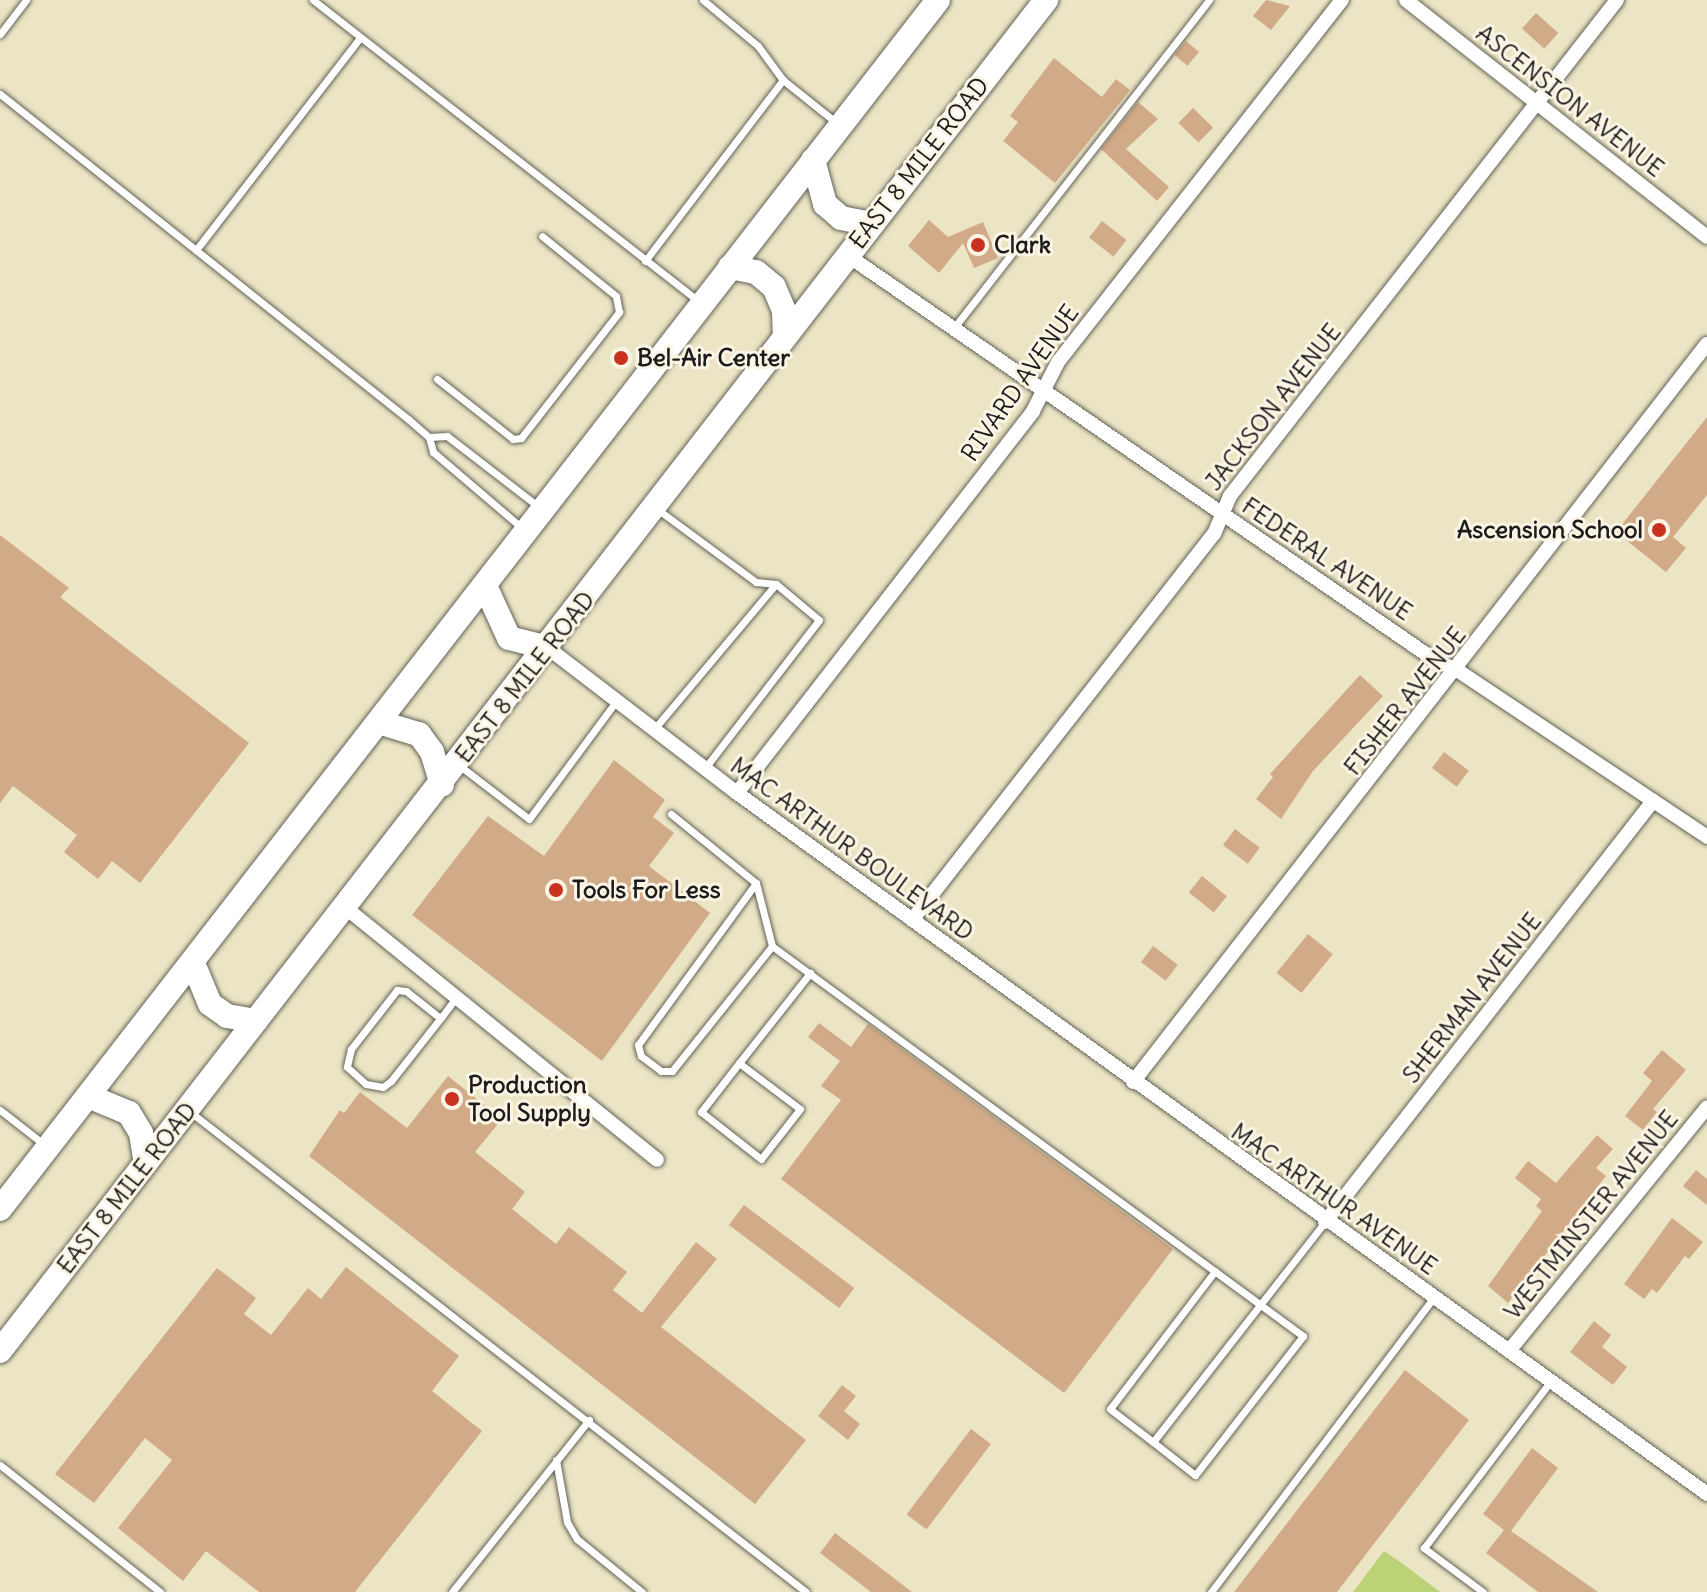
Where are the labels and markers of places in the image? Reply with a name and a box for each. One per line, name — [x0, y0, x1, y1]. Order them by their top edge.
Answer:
place label: Clark — [994, 231, 1051, 259]
marker: Clark — [969, 236, 987, 254]
place label: Bel-Air Center — [637, 344, 790, 372]
marker: Bel-Air Center — [612, 349, 630, 367]
place label: Ascension School — [1457, 516, 1643, 544]
marker: Ascension School — [1650, 521, 1668, 539]
place label: Tools For Less — [572, 876, 721, 904]
marker: Tools For Less — [547, 881, 565, 899]
place label: Production Tool Supply — [468, 1071, 591, 1127]
marker: Production Tool Supply — [443, 1090, 461, 1108]

